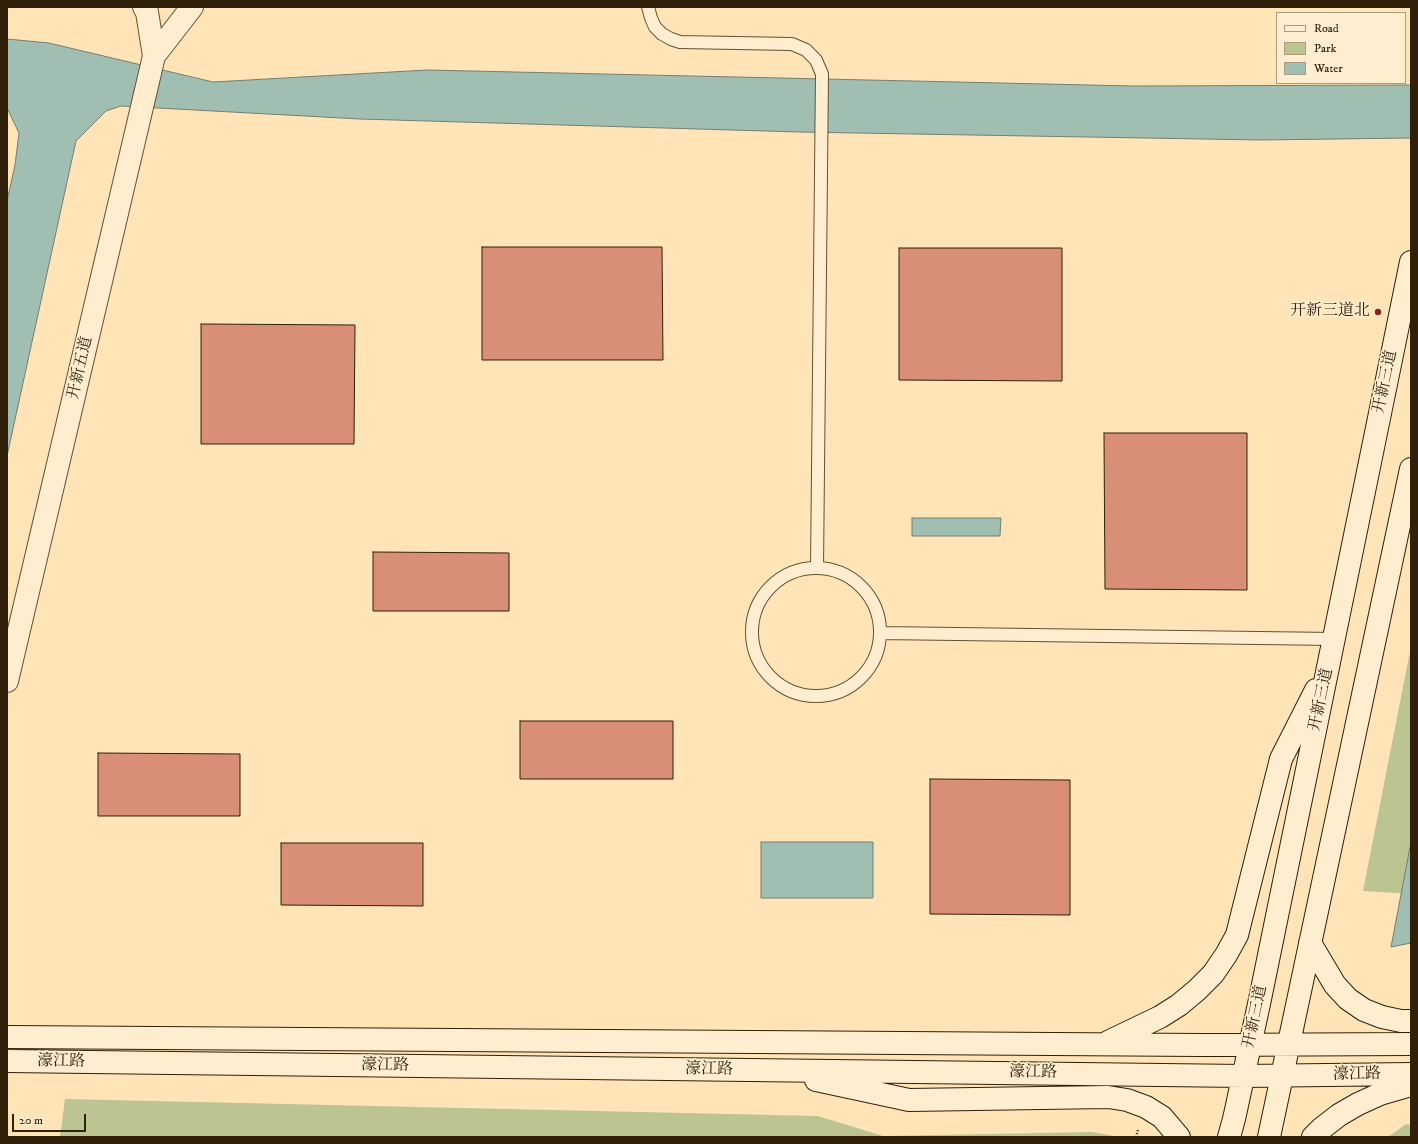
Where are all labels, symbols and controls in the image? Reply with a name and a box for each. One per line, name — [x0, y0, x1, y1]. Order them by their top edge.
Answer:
legend — [1276, 12, 1406, 84]
text: Road — [1314, 21, 1339, 36]
text: Park — [1314, 41, 1336, 56]
text: Water — [1314, 61, 1343, 76]
place label: 开新三道北 — [1290, 302, 1370, 322]
marker: 开新三道北 — [1373, 307, 1383, 317]
street label: 开新五道 — [64, 335, 98, 401]
street label: 开新三道 — [1370, 349, 1402, 415]
street label: 开新三道 — [1306, 667, 1338, 733]
street label: 开新三道 — [1240, 984, 1272, 1050]
street label: 濠江路 — [37, 1052, 85, 1072]
street label: 濠江路 — [361, 1056, 409, 1076]
street label: 濠江路 — [685, 1060, 733, 1080]
street label: 濠江路 — [1009, 1063, 1057, 1083]
street label: 濠江路 — [1333, 1065, 1381, 1085]
scale bar — [14, 1106, 88, 1132]
text: 20 m — [19, 1113, 43, 1128]

